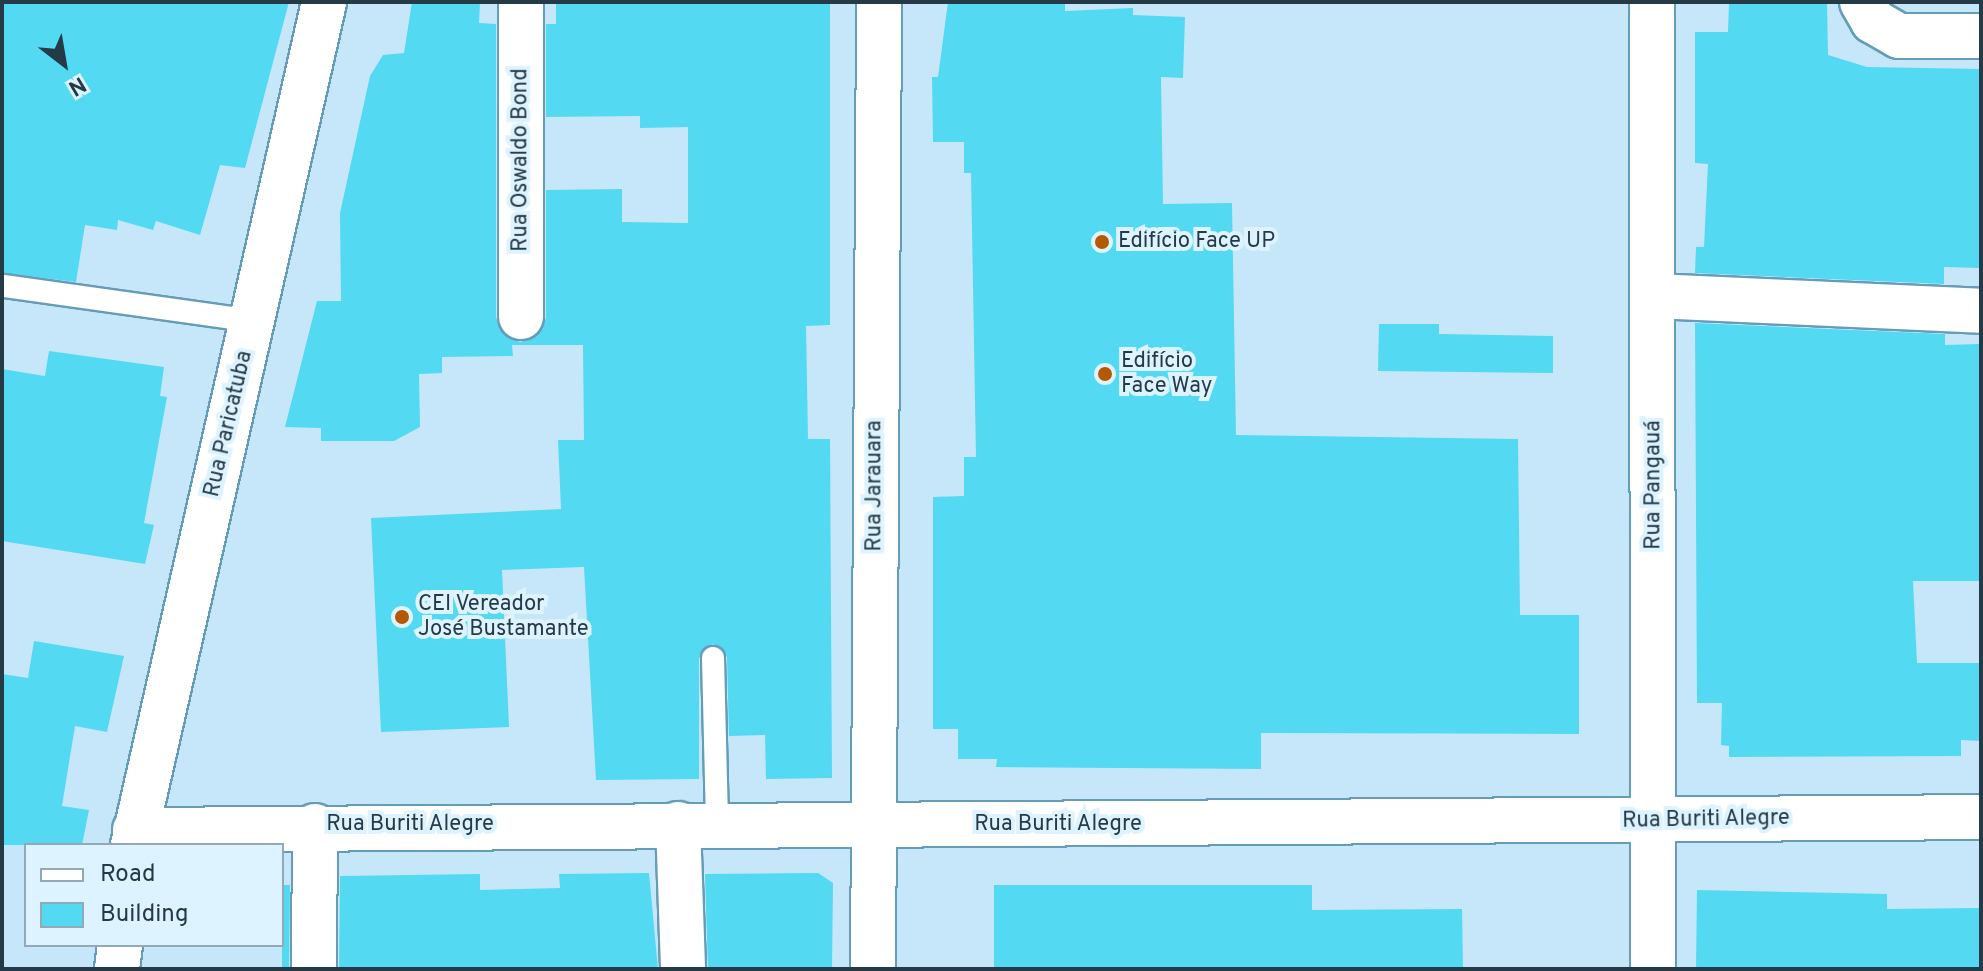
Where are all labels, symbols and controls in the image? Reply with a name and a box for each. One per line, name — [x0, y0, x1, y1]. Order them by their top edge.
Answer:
north arrow — [24, 24, 104, 104]
street label: Rua Oswaldo Bond — [508, 68, 534, 252]
text: N — [63, 69, 90, 101]
place label: Edifício Face UP — [1118, 229, 1275, 255]
marker: Edifício Face UP — [1093, 233, 1111, 251]
street label: Rua Paricatuba — [199, 348, 259, 500]
place label: Edifício Face Way — [1121, 348, 1213, 400]
marker: Edifício Face Way — [1096, 365, 1114, 383]
street label: Rua Jarauara — [862, 420, 888, 552]
street label: Rua Pangauá — [1641, 420, 1667, 550]
place label: CEI Vereador José Bustamante — [418, 591, 589, 642]
marker: CEI Vereador José Bustamante — [393, 608, 411, 626]
street label: Rua Buriti Alegre — [1622, 805, 1790, 835]
street label: Rua Buriti Alegre — [326, 812, 494, 838]
street label: Rua Buriti Alegre — [974, 812, 1142, 838]
legend — [24, 843, 284, 947]
text: Road — [100, 860, 156, 890]
text: Building — [100, 900, 189, 930]

